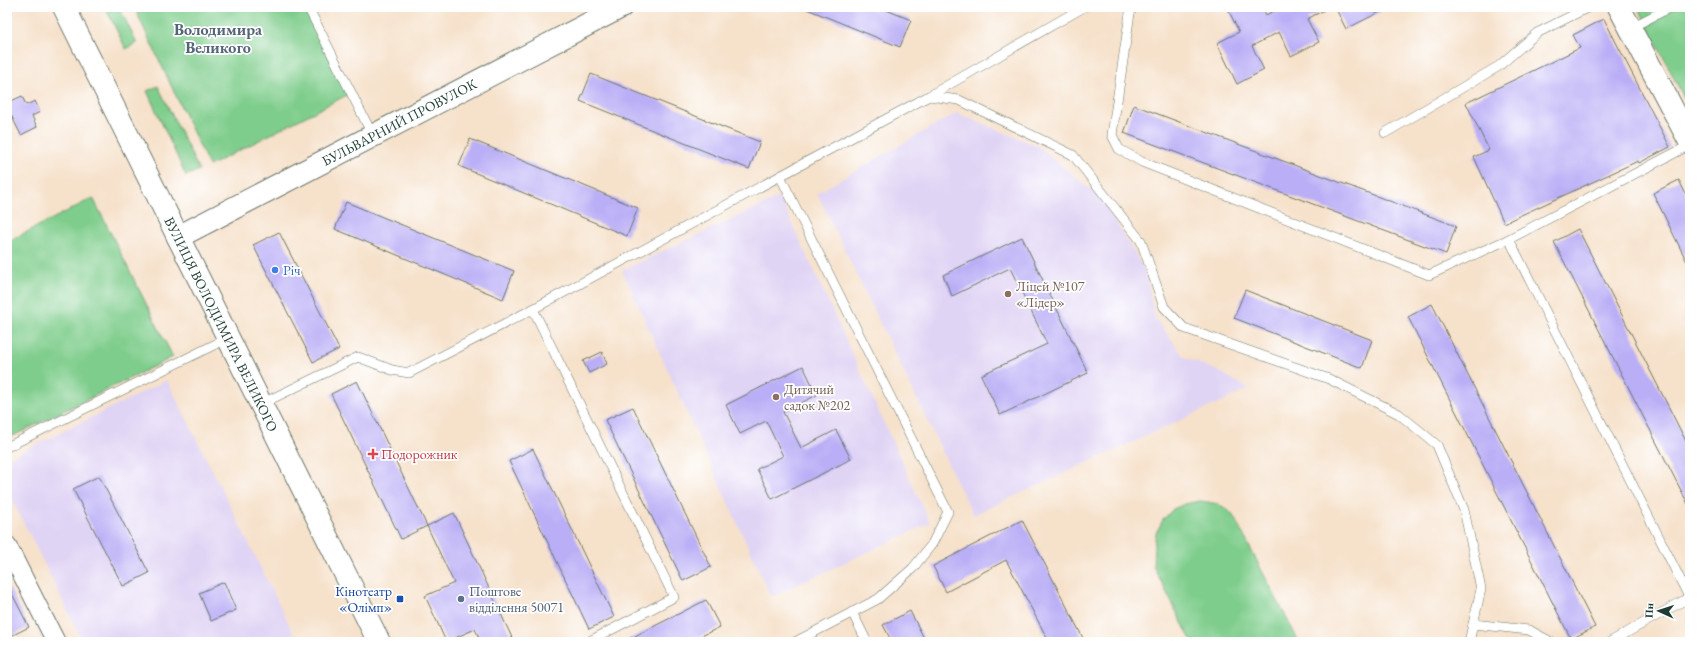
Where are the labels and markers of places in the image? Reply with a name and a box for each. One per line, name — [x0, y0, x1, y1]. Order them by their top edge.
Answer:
place label: Річ — [283, 261, 300, 279]
marker: Річ — [270, 265, 280, 275]
place label: Ліцей №107 «Лідер» — [1016, 277, 1085, 311]
marker: Ліцей №107 «Лідер» — [1003, 289, 1013, 299]
place label: Дитячий садок №202 — [784, 380, 850, 414]
marker: Дитячий садок №202 — [771, 392, 781, 402]
place label: Подорожник — [381, 445, 458, 463]
marker: Подорожник — [368, 449, 378, 459]
place label: Кінотеатр «Олімп» — [335, 582, 392, 616]
place label: Поштове відділення 50071 — [469, 582, 564, 616]
marker: Кінотеатр «Олімп» — [395, 594, 405, 604]
marker: Поштове відділення 50071 — [456, 594, 466, 604]

